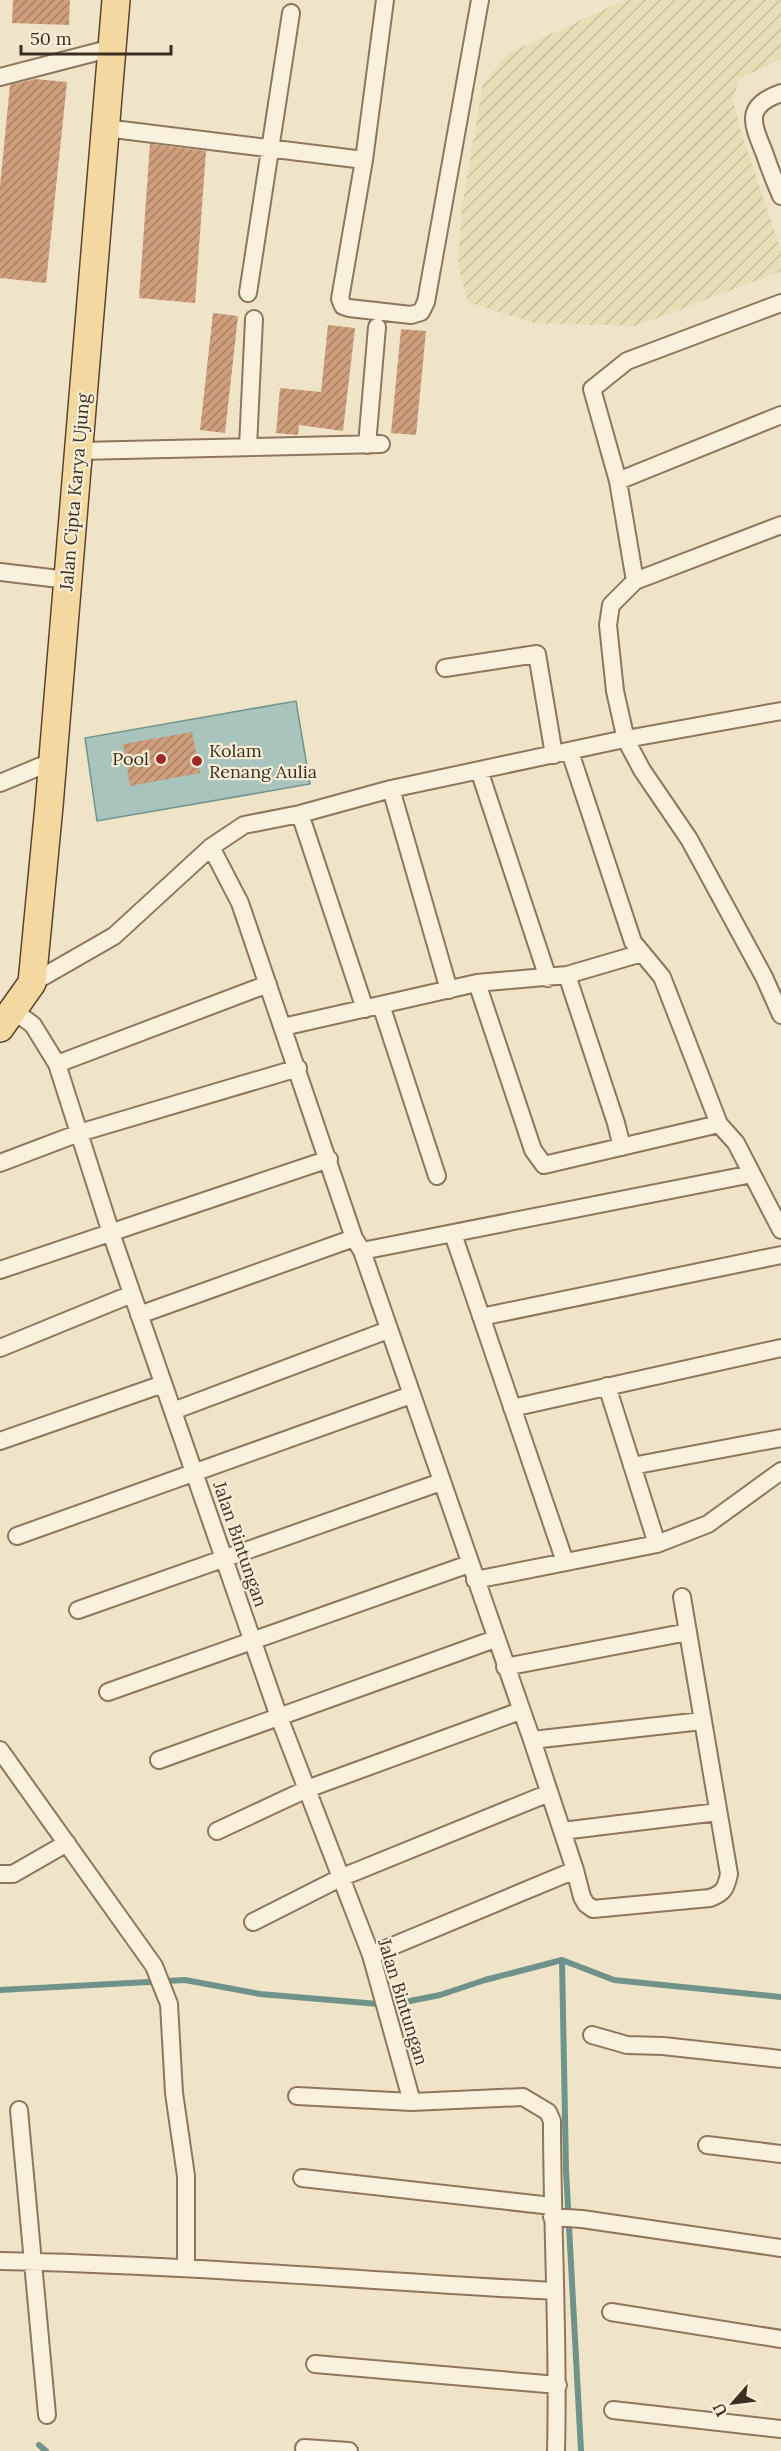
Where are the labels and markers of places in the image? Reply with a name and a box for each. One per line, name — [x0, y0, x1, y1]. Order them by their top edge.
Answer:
place label: Kolam Renang Aulia — [209, 739, 317, 783]
place label: Pool — [112, 747, 149, 770]
marker: Pool — [154, 752, 168, 766]
marker: Kolam Renang Aulia — [190, 754, 204, 768]

